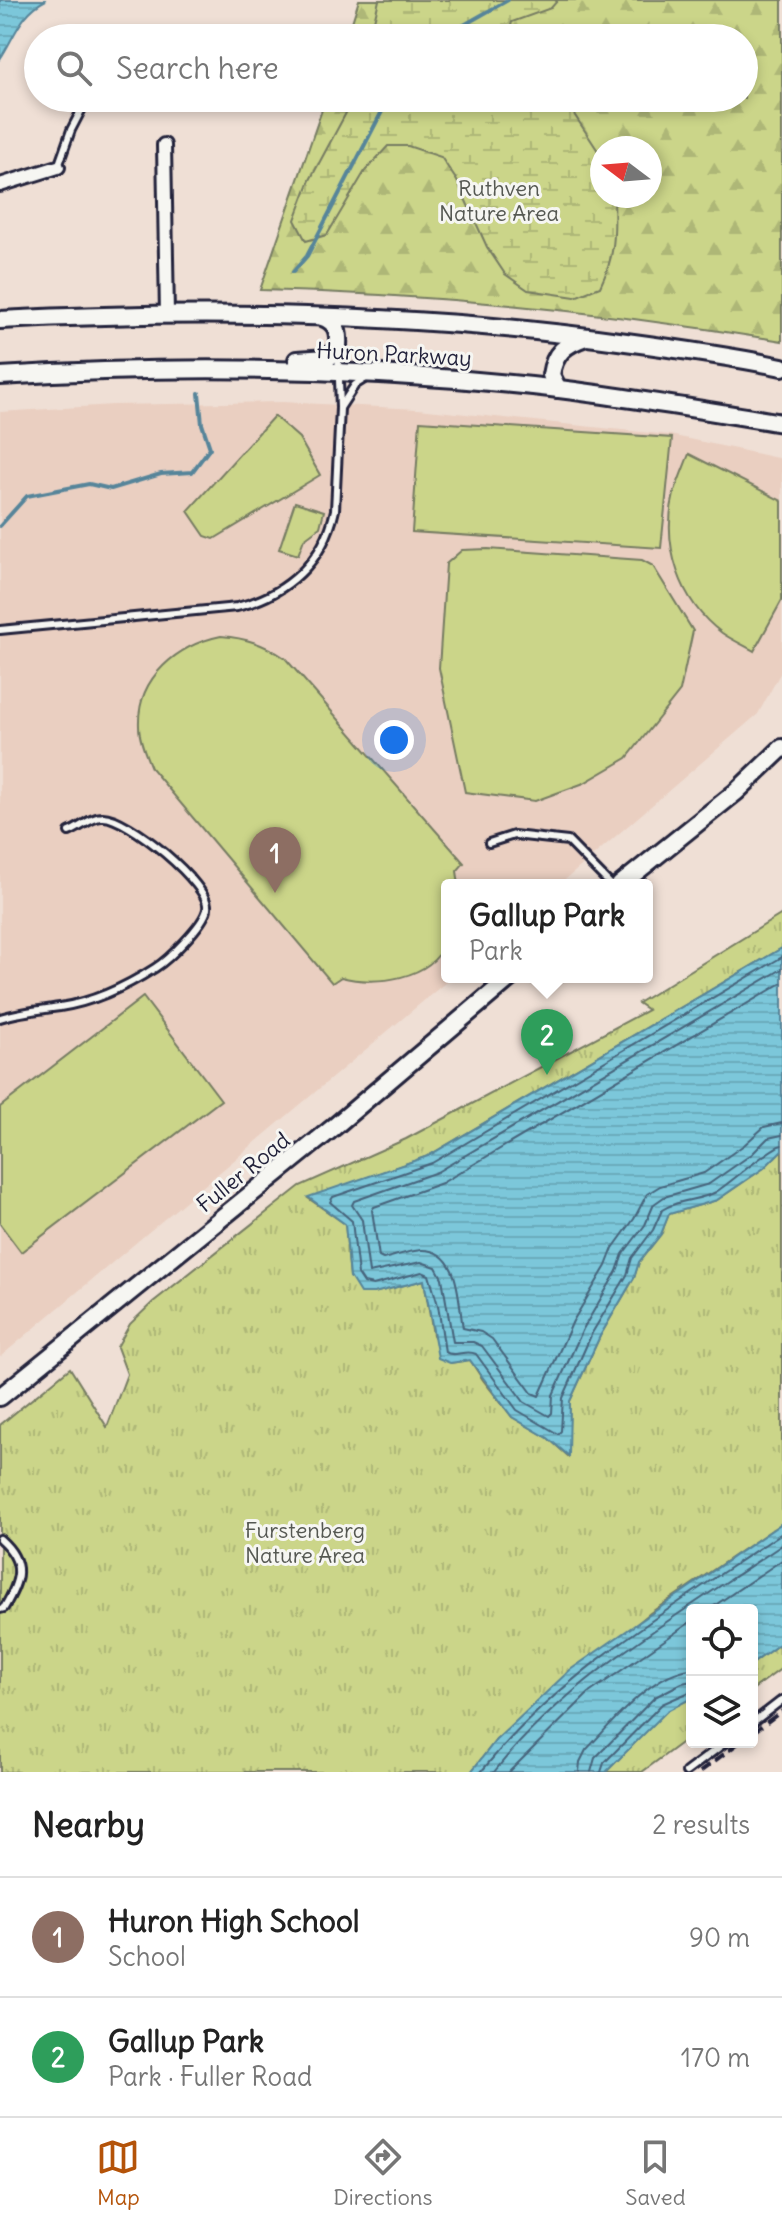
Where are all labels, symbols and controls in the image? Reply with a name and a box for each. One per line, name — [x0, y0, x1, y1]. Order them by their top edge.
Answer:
search box — [24, 24, 758, 112]
icon: search — [52, 46, 96, 90]
text: Search here — [116, 49, 279, 87]
north arrow — [590, 136, 662, 208]
park label: Ruthven Nature Area — [439, 174, 559, 227]
street label: Huron Parkway — [316, 336, 472, 372]
your location — [374, 720, 414, 760]
pin: 1 — [249, 827, 301, 893]
popup — [441, 879, 653, 983]
text: Gallup Park — [469, 896, 625, 934]
text: Park — [469, 934, 523, 967]
pin: 2 — [521, 1009, 573, 1075]
street label: Fuller Road — [191, 1126, 295, 1218]
park label: Furstenberg Nature Area — [245, 1516, 365, 1569]
map controls — [686, 1604, 758, 1748]
button: locate — [686, 1604, 758, 1676]
button: layers — [686, 1676, 758, 1748]
text: Nearby — [32, 1803, 145, 1846]
text: 2 results — [652, 1808, 750, 1841]
text: Huron High School — [108, 1902, 360, 1940]
text: 1 — [53, 1921, 63, 1954]
text: 90 m — [689, 1921, 750, 1954]
text: School — [108, 1940, 186, 1973]
text: Gallup Park — [108, 2022, 264, 2060]
text: 2 — [51, 2041, 65, 2074]
text: 170 m — [681, 2041, 750, 2074]
text: Park · Fuller Road — [108, 2060, 312, 2093]
tab: Map — [96, 2135, 140, 2211]
tab: Directions — [333, 2135, 433, 2211]
tab: Saved — [625, 2135, 686, 2211]

